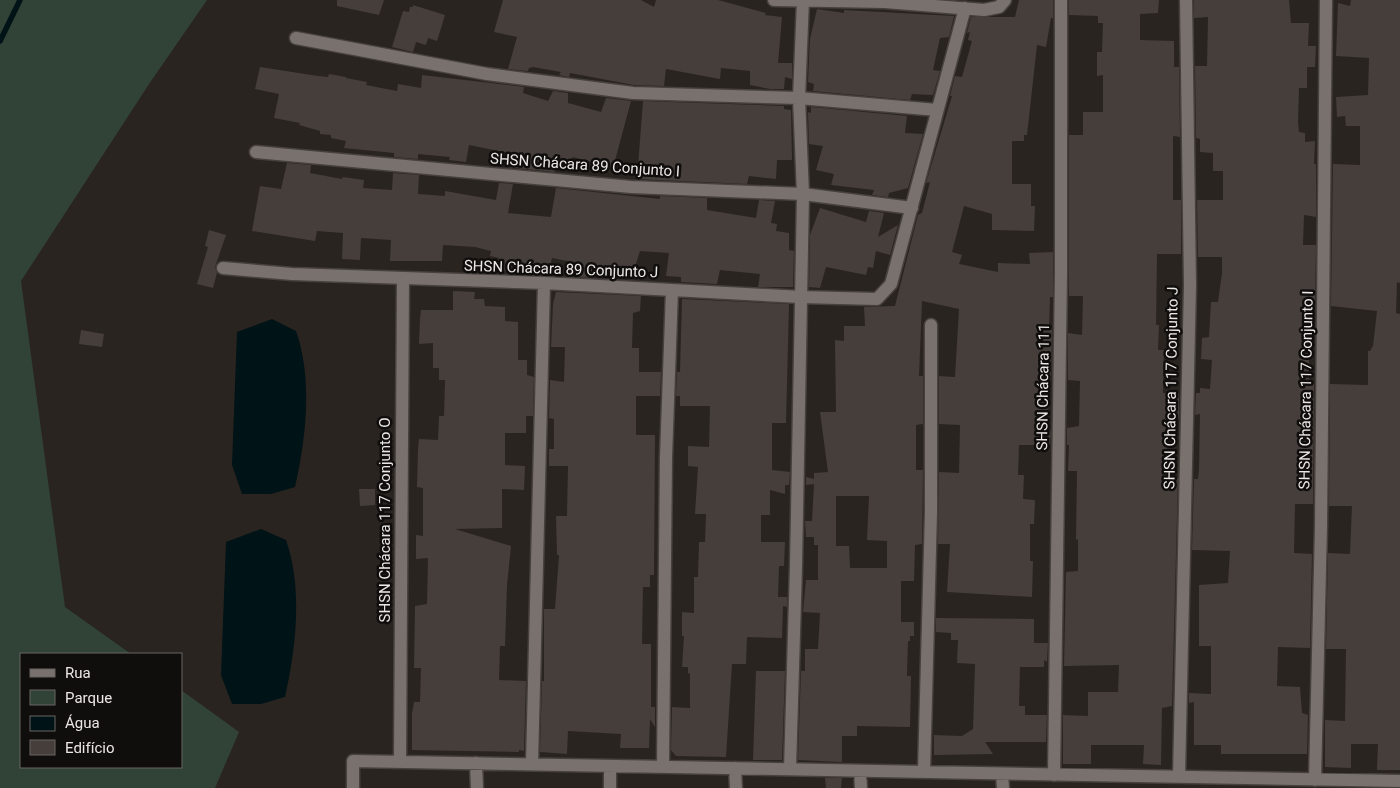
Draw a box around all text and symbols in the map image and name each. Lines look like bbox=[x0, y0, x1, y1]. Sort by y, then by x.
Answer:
street label: SHSN Chácara 89 Conjunto I bbox=[489, 149, 681, 181]
street label: SHSN Chácara 89 Conjunto J bbox=[464, 257, 658, 281]
street label: SHSN Chácara 117 Conjunto J bbox=[1160, 286, 1182, 490]
street label: SHSN Chácara 117 Conjunto I bbox=[1295, 291, 1317, 489]
street label: SHSN Chácara 111 bbox=[1033, 323, 1053, 451]
street label: SHSN Chácara 117 Conjunto O bbox=[376, 418, 394, 622]
legend bbox=[20, 653, 182, 768]
text: Rua bbox=[65, 664, 91, 682]
text: Parque bbox=[65, 689, 112, 707]
text: Água bbox=[65, 714, 100, 732]
text: Edifício bbox=[65, 739, 114, 757]

